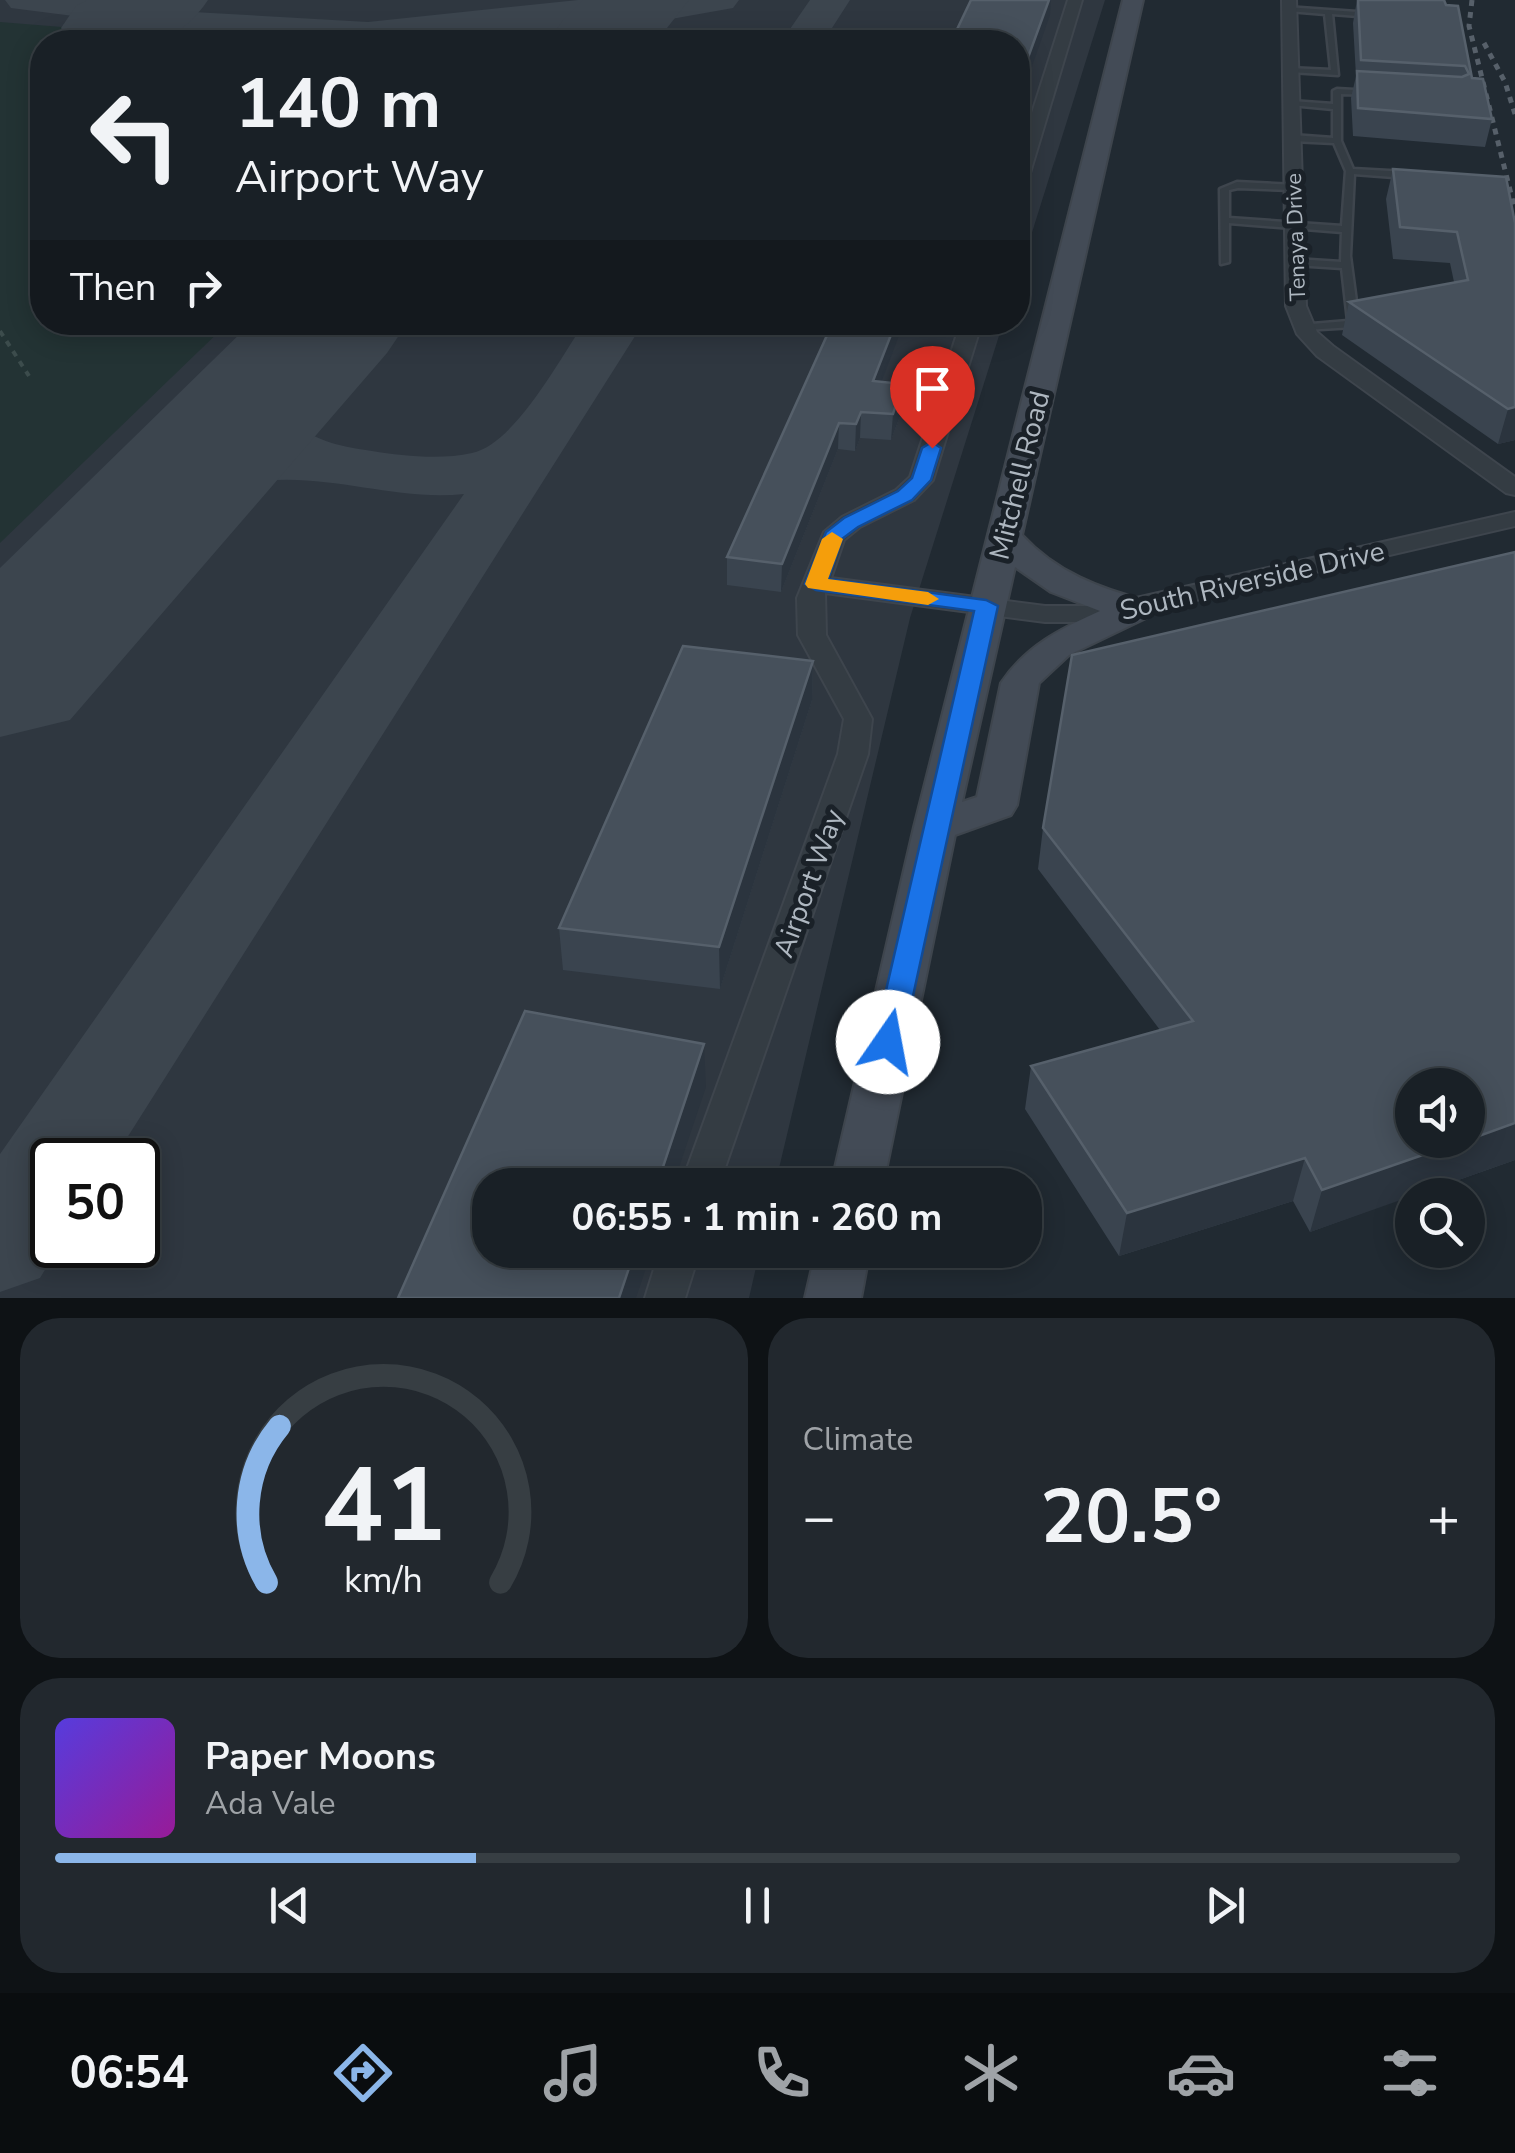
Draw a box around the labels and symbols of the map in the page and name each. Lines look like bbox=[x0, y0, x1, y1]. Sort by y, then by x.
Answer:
street label: Tenaya Drive bbox=[1279, 173, 1313, 301]
pin bbox=[890, 346, 975, 449]
street label: Mitchell Road bbox=[981, 387, 1059, 564]
street label: South Riverside Drive bbox=[1116, 532, 1388, 630]
street label: Airport Way bbox=[765, 803, 853, 963]
position arrow bbox=[836, 990, 940, 1094]
speed limit sign: 50 bbox=[30, 1138, 160, 1268]

